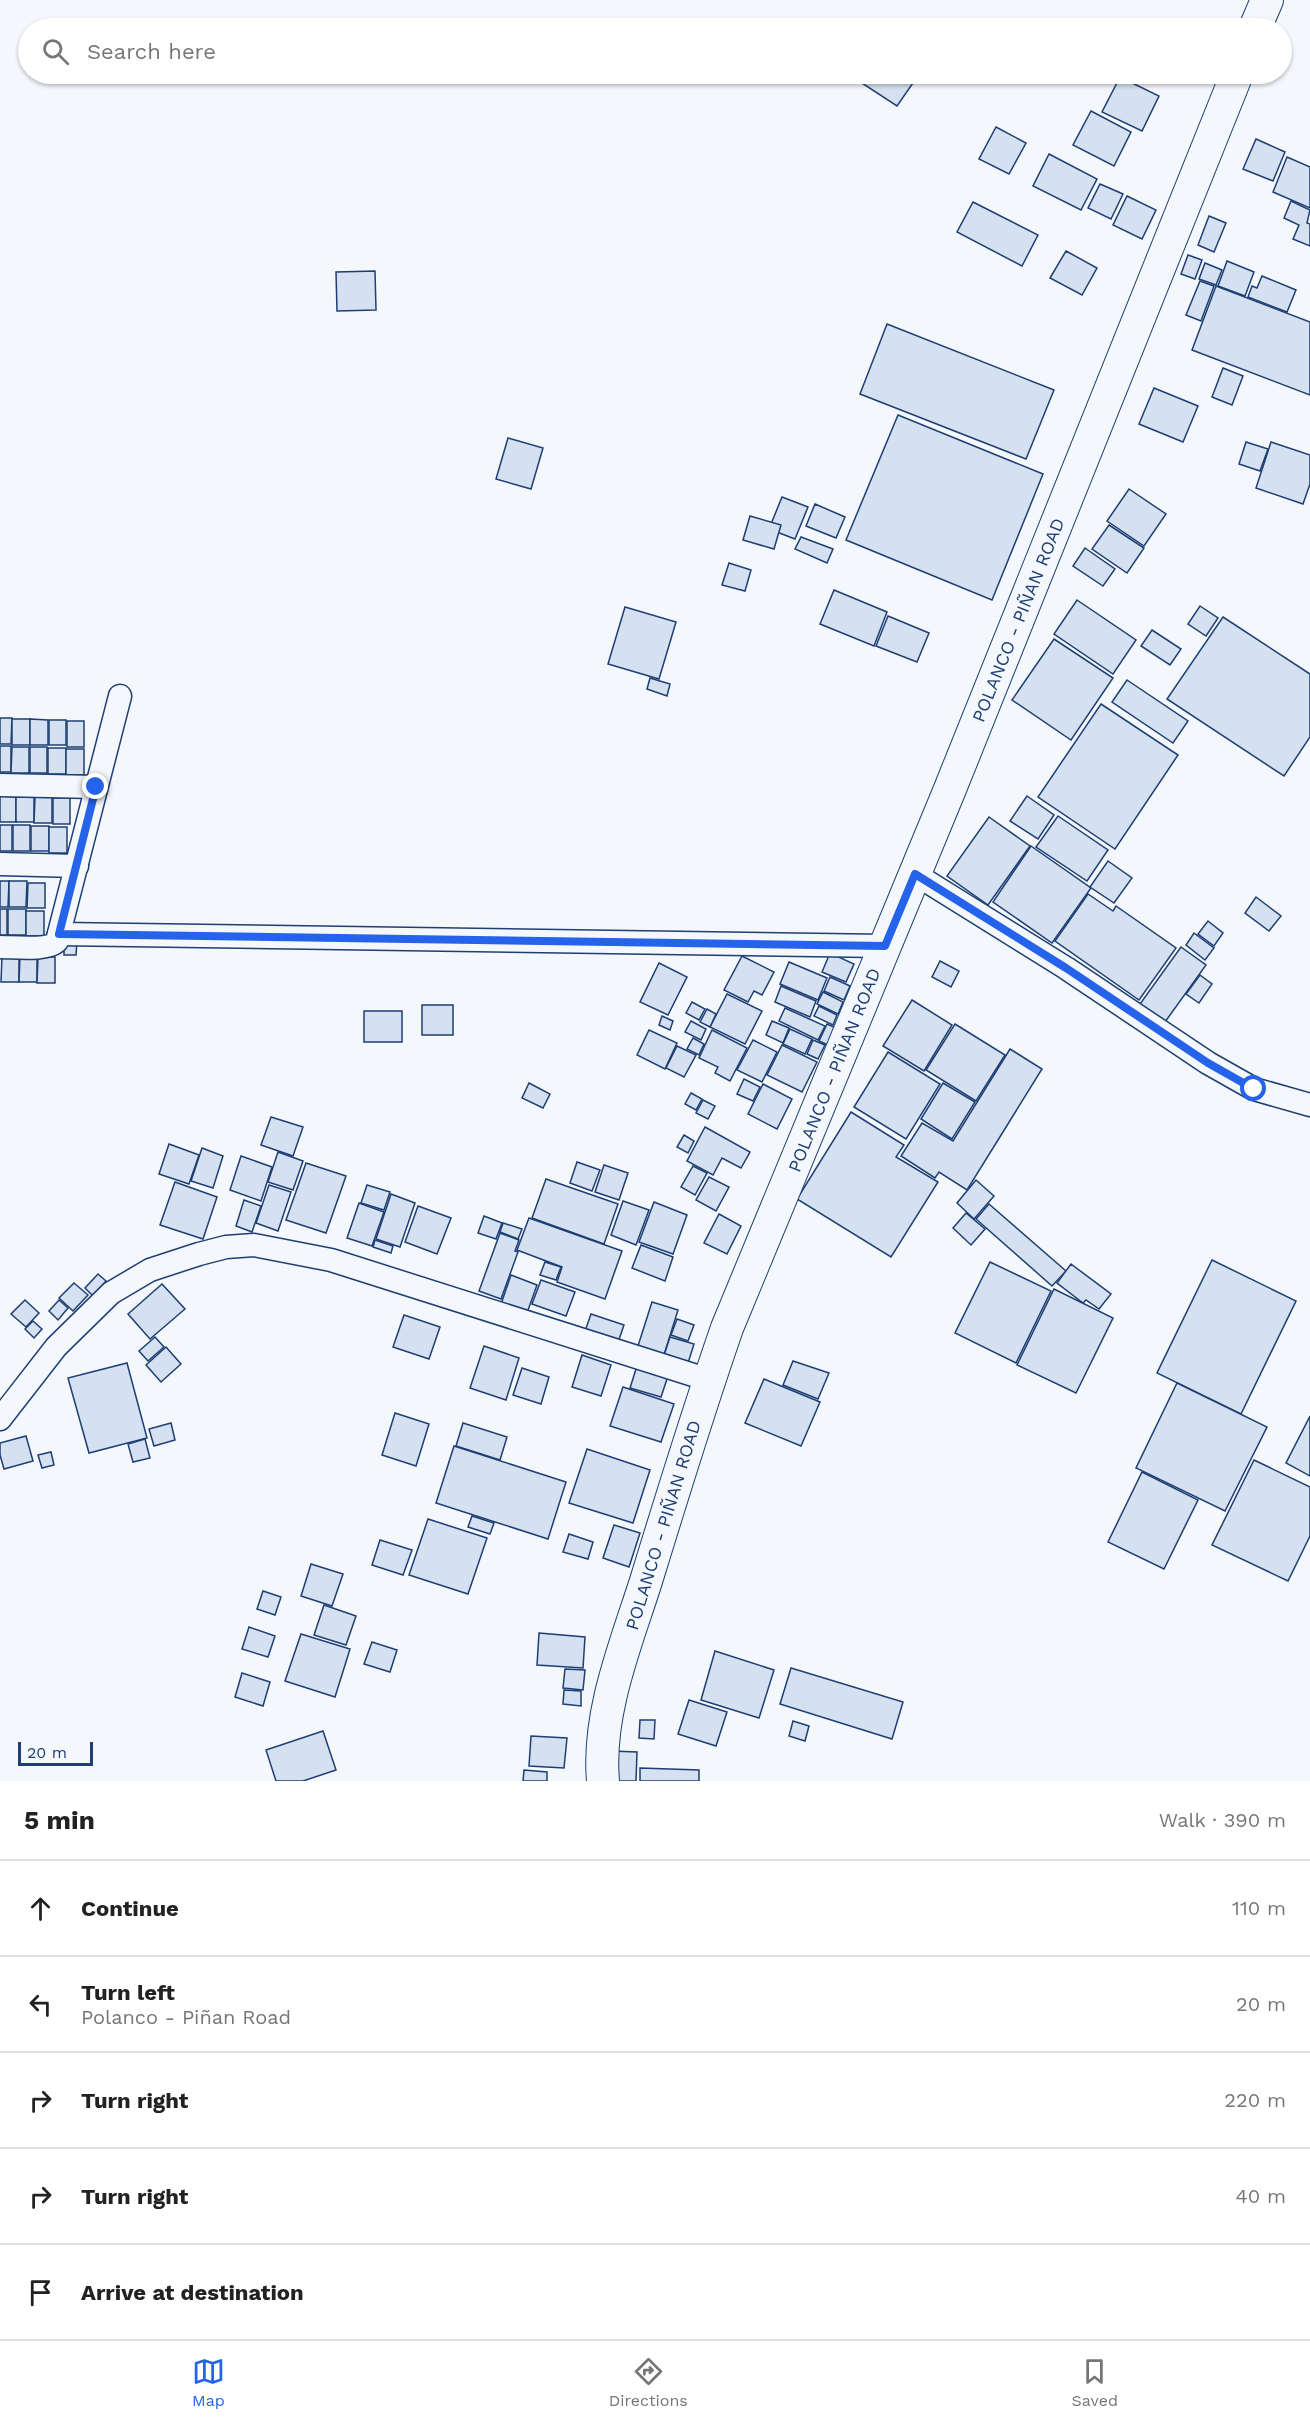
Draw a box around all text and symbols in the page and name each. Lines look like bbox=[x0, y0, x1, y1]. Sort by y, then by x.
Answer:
search box bbox=[18, 18, 1292, 84]
icon: search bbox=[39, 35, 72, 68]
text: Search here bbox=[87, 39, 216, 64]
street label: POLANCO - PIÑAN ROAD bbox=[967, 515, 1069, 725]
route end bbox=[82, 773, 108, 799]
street label: POLANCO - PIÑAN ROAD bbox=[783, 965, 885, 1175]
route start bbox=[1240, 1075, 1266, 1101]
street label: POLANCO - PIÑAN ROAD bbox=[621, 1418, 705, 1632]
scale bar bbox=[18, 1739, 93, 1766]
text: 20 m bbox=[27, 1743, 67, 1762]
text: 5 min bbox=[24, 1805, 95, 1835]
text: Walk · 390 m bbox=[1159, 1808, 1286, 1832]
icon: ahead bbox=[24, 1892, 57, 1925]
text: Continue bbox=[81, 1896, 179, 1921]
text: 110 m bbox=[1232, 1896, 1286, 1920]
text: Turn left bbox=[81, 1980, 175, 2005]
icon: left bbox=[24, 1988, 57, 2021]
text: 20 m bbox=[1236, 1992, 1286, 2016]
text: Polanco - Piñan Road bbox=[81, 2005, 291, 2029]
icon: right bbox=[24, 2084, 57, 2117]
text: Turn right bbox=[81, 2088, 188, 2113]
text: 220 m bbox=[1224, 2088, 1286, 2112]
icon: right bbox=[24, 2180, 57, 2213]
text: Turn right bbox=[81, 2184, 188, 2209]
text: 40 m bbox=[1235, 2184, 1286, 2208]
icon: arrive bbox=[24, 2276, 57, 2309]
text: Arrive at destination bbox=[81, 2280, 304, 2305]
tab: Map bbox=[192, 2355, 225, 2410]
tab: Directions bbox=[609, 2355, 688, 2410]
tab: Saved bbox=[1072, 2355, 1118, 2410]

